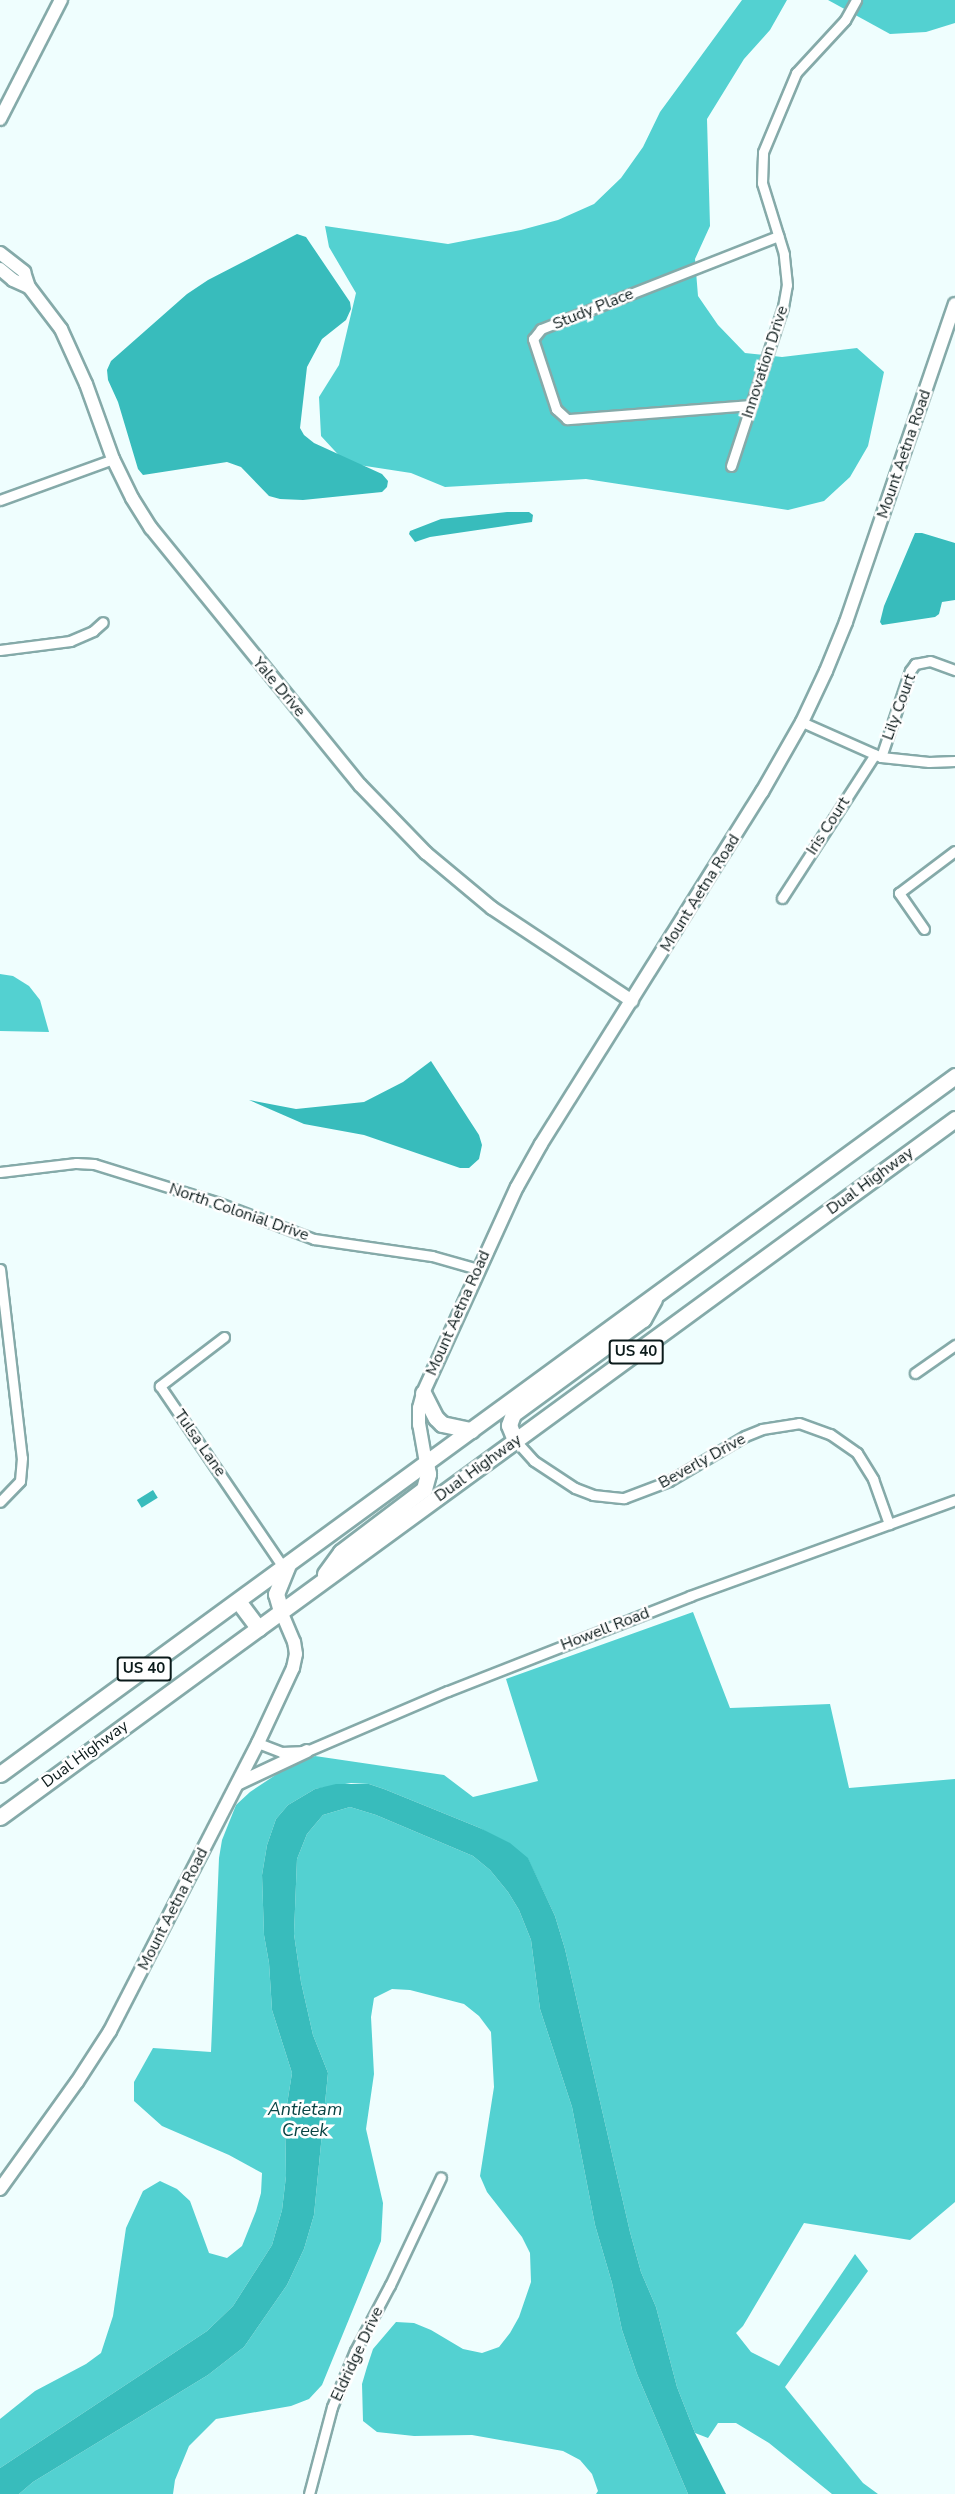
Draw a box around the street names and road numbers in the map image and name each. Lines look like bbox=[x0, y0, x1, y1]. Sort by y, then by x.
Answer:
street label: Study Place bbox=[550, 284, 636, 334]
street label: Innovation Drive bbox=[738, 303, 792, 421]
street label: Mount Aetna Road bbox=[873, 387, 935, 521]
street label: Yale Drive bbox=[248, 653, 310, 721]
street label: Lily Court bbox=[878, 671, 920, 743]
street label: Iris Court bbox=[802, 793, 854, 859]
street label: Mount Aetna Road bbox=[656, 831, 744, 955]
street label: Dual Highway bbox=[823, 1143, 917, 1219]
street label: North Colonial Drive bbox=[167, 1179, 311, 1245]
street label: Mount Aetna Road bbox=[422, 1247, 494, 1379]
road number: US 40 bbox=[608, 1340, 664, 1364]
street label: Tulsa Lane bbox=[170, 1406, 230, 1480]
street label: Beverly Drive bbox=[655, 1429, 749, 1493]
street label: Dual Highway bbox=[431, 1430, 525, 1506]
street label: Howell Road bbox=[558, 1603, 652, 1655]
road number: US 40 bbox=[116, 1657, 172, 1681]
street label: Dual Highway bbox=[38, 1716, 132, 1792]
street label: Mount Aetna Road bbox=[134, 1845, 212, 1973]
street label: Eldridge Drive bbox=[327, 2304, 387, 2404]

